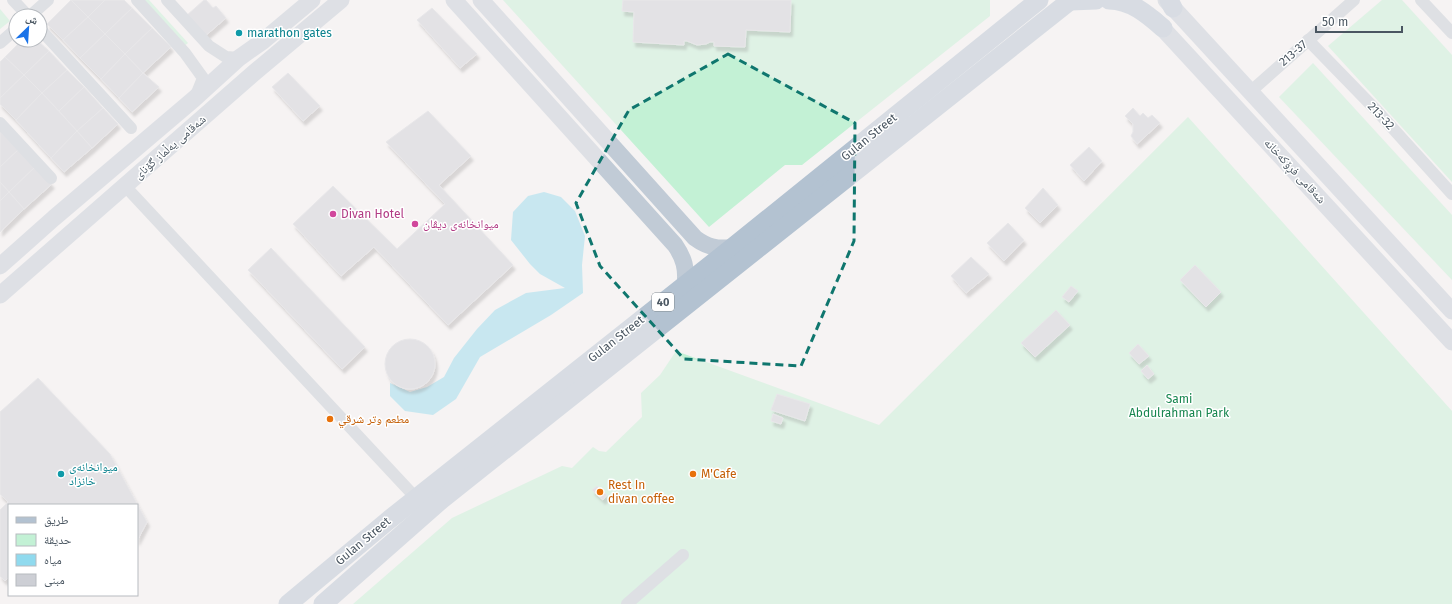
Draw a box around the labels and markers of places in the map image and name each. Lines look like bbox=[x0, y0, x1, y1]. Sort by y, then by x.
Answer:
place label: marathon gates bbox=[247, 26, 332, 40]
marker: marathon gates bbox=[234, 28, 244, 38]
place label: Divan Hotel bbox=[341, 207, 404, 221]
marker: Divan Hotel bbox=[328, 209, 338, 219]
place label: میوانخانەی دیڤان bbox=[423, 217, 499, 231]
marker: میوانخانەی دیڤان bbox=[410, 219, 420, 229]
place label: مطعم وتر شرقي bbox=[338, 412, 409, 429]
marker: مطعم وتر شرقي bbox=[325, 414, 335, 424]
place label: میوانخانەی خانزاد bbox=[69, 460, 118, 488]
place label: M'Cafe bbox=[701, 467, 737, 481]
marker: میوانخانەی خانزاد bbox=[56, 469, 66, 479]
marker: M'Cafe bbox=[688, 469, 698, 479]
place label: Rest In divan coffee bbox=[608, 478, 675, 506]
marker: Rest In divan coffee bbox=[595, 487, 605, 497]

